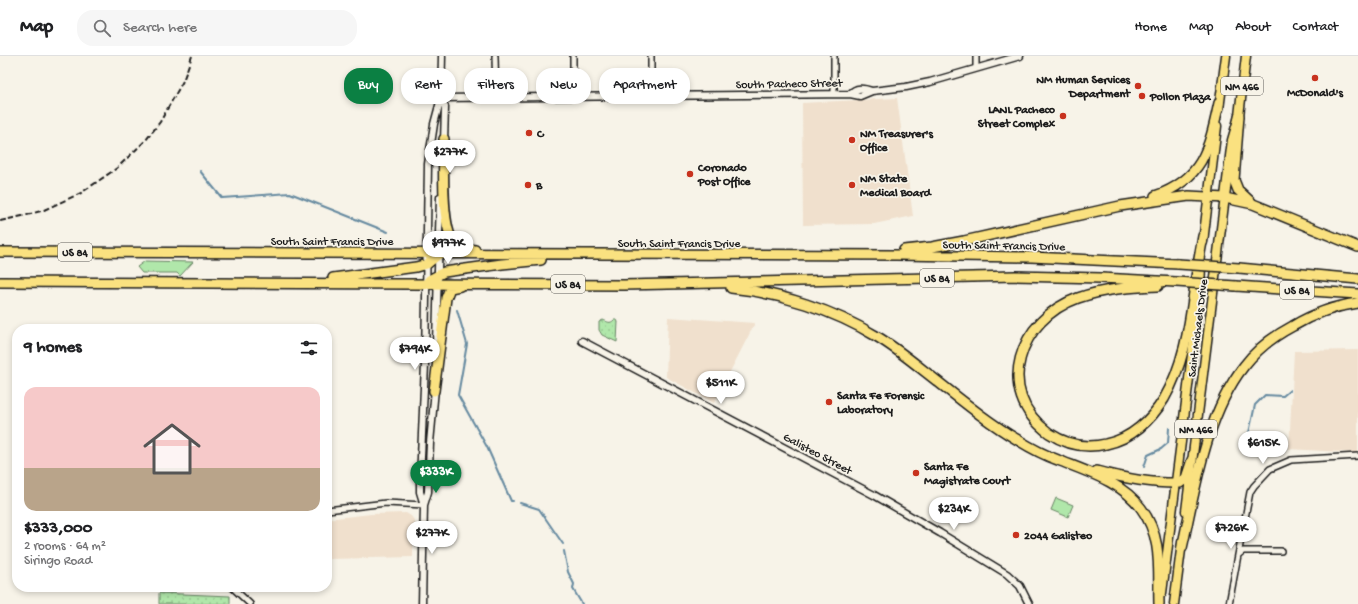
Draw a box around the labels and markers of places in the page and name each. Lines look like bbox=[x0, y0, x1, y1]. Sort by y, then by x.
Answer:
marker: McDonald's bbox=[1310, 73, 1320, 83]
place label: NM Human Services Department bbox=[1036, 74, 1131, 102]
marker: NM Human Services Department bbox=[1133, 81, 1143, 91]
place label: McDonald's bbox=[1287, 87, 1344, 101]
marker: Pollon Plaza bbox=[1137, 91, 1147, 101]
place label: Pollon Plaza bbox=[1149, 91, 1212, 105]
place label: LANL Pacheco Street Complex bbox=[978, 104, 1056, 132]
marker: LANL Pacheco Street Complex bbox=[1058, 111, 1068, 121]
marker: C bbox=[524, 128, 534, 138]
place label: C bbox=[536, 128, 545, 142]
place label: NM Treasurer's Office bbox=[860, 128, 934, 156]
marker: NM Treasurer's Office bbox=[847, 135, 857, 145]
pin: $277K bbox=[422, 140, 478, 174]
place label: Coronado Post Office bbox=[697, 162, 751, 190]
marker: Coronado Post Office bbox=[685, 169, 695, 179]
place label: NM State Medical Board bbox=[860, 173, 933, 201]
marker: B bbox=[523, 180, 533, 190]
place label: B bbox=[535, 180, 543, 194]
marker: NM State Medical Board bbox=[847, 180, 857, 190]
pin: $977K bbox=[420, 231, 476, 265]
pin: $794K bbox=[387, 337, 443, 371]
pin: $511K bbox=[693, 371, 749, 405]
place label: Santa Fe Forensic Laboratory bbox=[837, 390, 925, 418]
marker: Santa Fe Forensic Laboratory bbox=[824, 397, 834, 407]
pin: $615K bbox=[1235, 431, 1291, 465]
pin: $333K bbox=[408, 460, 464, 494]
place label: Santa Fe Magistrate Court bbox=[924, 461, 1011, 489]
marker: Santa Fe Magistrate Court bbox=[911, 468, 921, 478]
pin: $234K bbox=[926, 497, 982, 531]
pin: $726K bbox=[1203, 516, 1259, 550]
pin: $277K bbox=[404, 521, 460, 555]
marker: 2044 Galisteo bbox=[1011, 530, 1021, 540]
place label: 2044 Galisteo bbox=[1024, 530, 1093, 544]

